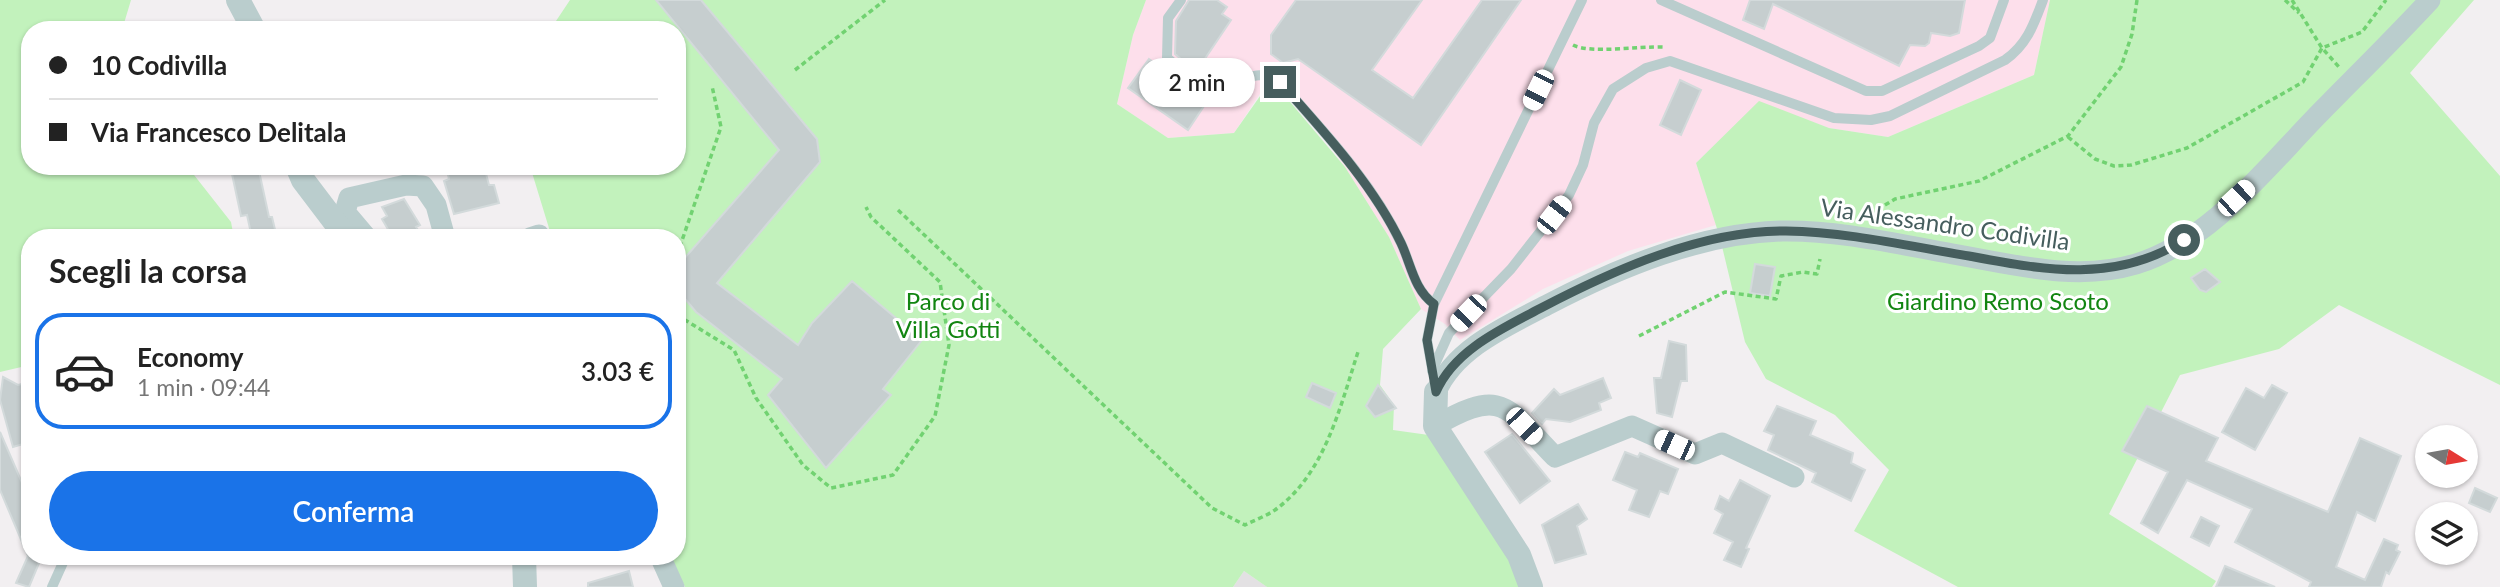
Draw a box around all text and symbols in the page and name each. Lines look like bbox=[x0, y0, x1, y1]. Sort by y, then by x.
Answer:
text: 10 Codivilla bbox=[91, 49, 227, 81]
callout: 2 min bbox=[1140, 57, 1256, 106]
route end bbox=[1264, 66, 1296, 98]
car bbox=[1520, 67, 1557, 113]
text: 2 min bbox=[1169, 68, 1225, 96]
text: Via Francesco Delitala bbox=[91, 116, 346, 148]
car bbox=[2214, 176, 2259, 220]
car bbox=[1533, 192, 1576, 238]
street label: Via Alessandro Codivilla bbox=[1819, 192, 2072, 255]
route start bbox=[2168, 224, 2200, 256]
text: Scegli la corsa bbox=[49, 251, 247, 290]
park label: Parco di Villa Gotti bbox=[896, 286, 1000, 343]
park label: Giardino Remo Scoto bbox=[1887, 286, 2109, 315]
car bbox=[1446, 291, 1491, 335]
icon: car bbox=[53, 340, 116, 403]
text: Economy bbox=[137, 341, 243, 373]
text: 3.03 € bbox=[581, 355, 654, 387]
text: 1 min · 09:44 bbox=[137, 373, 270, 401]
car bbox=[1502, 404, 1547, 448]
north arrow bbox=[2415, 425, 2478, 488]
map controls bbox=[2415, 425, 2478, 565]
car bbox=[1651, 427, 1698, 463]
button: Conferma bbox=[49, 471, 658, 551]
button: layers bbox=[2415, 502, 2478, 565]

